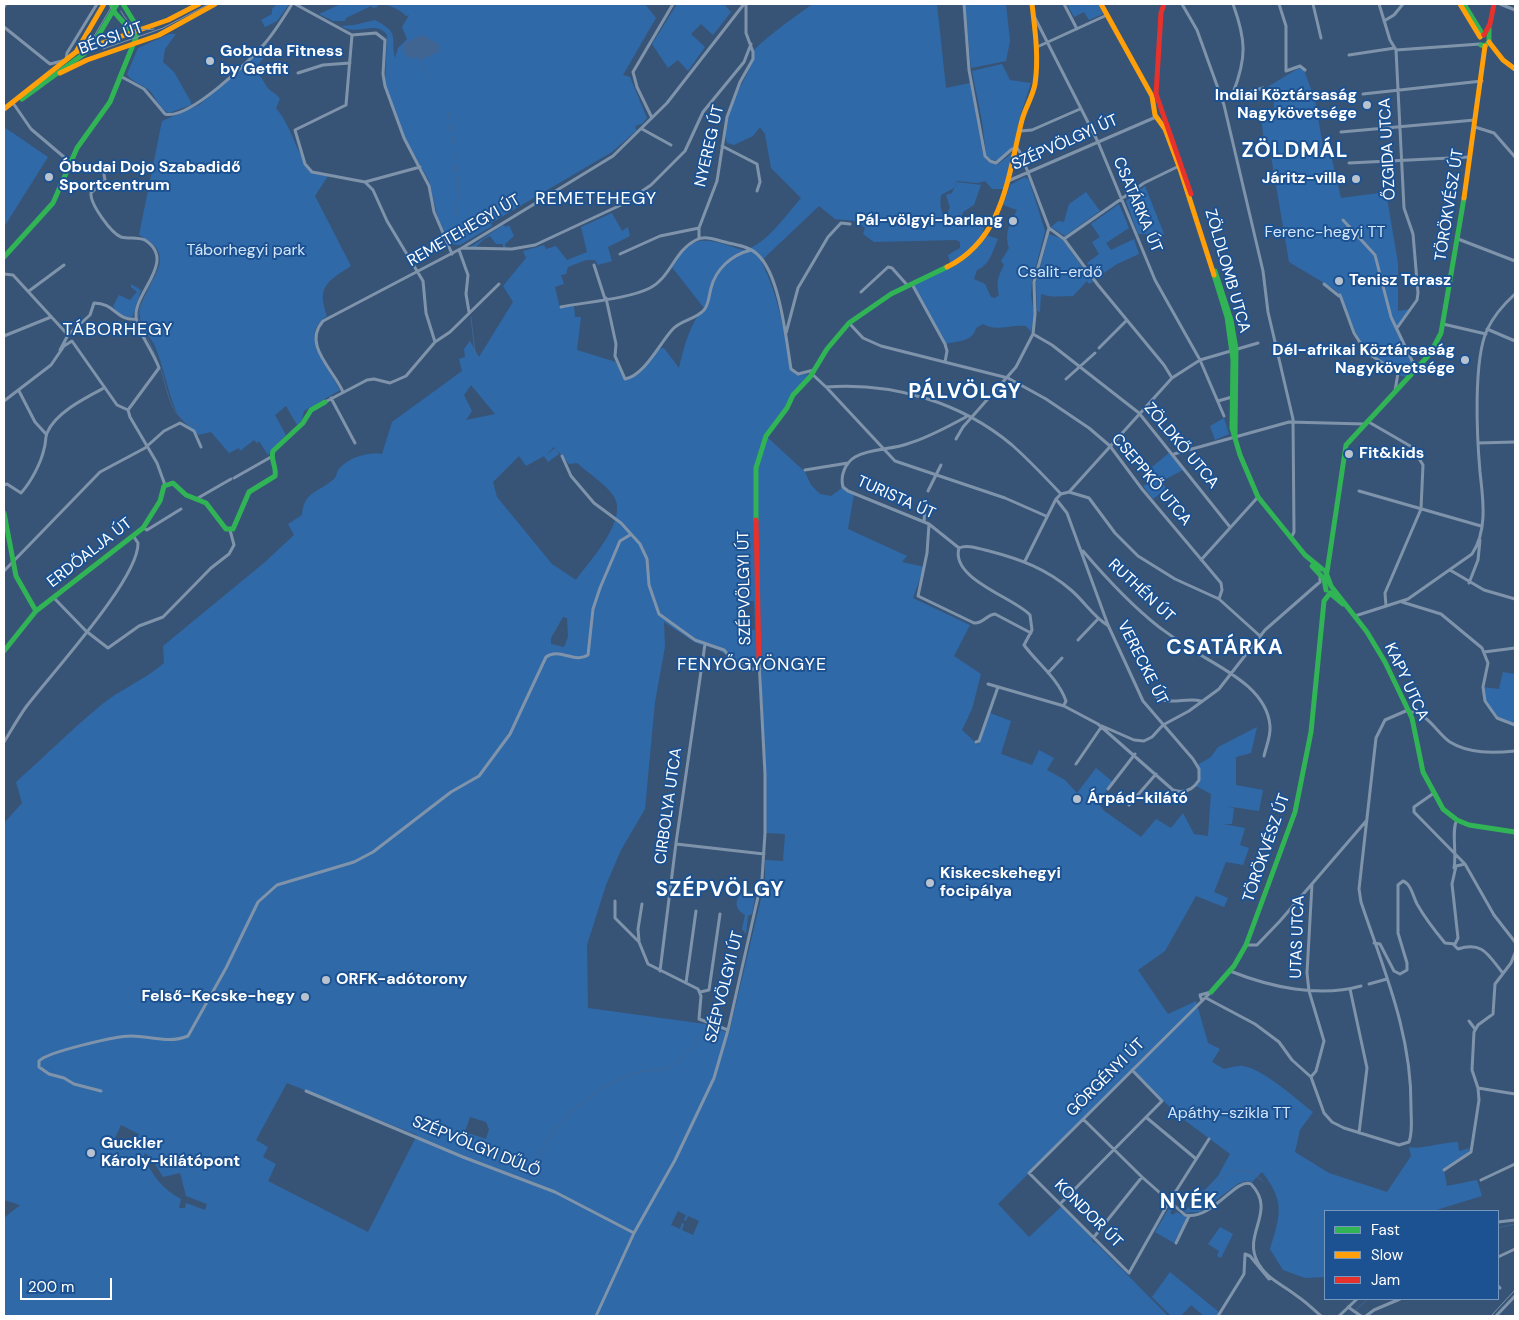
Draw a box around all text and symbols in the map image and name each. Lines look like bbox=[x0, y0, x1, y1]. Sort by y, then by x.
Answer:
street label: BÉCSI ÚT bbox=[76, 19, 146, 59]
place label: Gobuda Fitness by Getfit bbox=[220, 42, 343, 80]
marker: Gobuda Fitness by Getfit bbox=[204, 55, 216, 67]
place label: Indiai Köztársaság Nagykövetsége bbox=[1215, 86, 1357, 124]
street label: ŐZGIDA UTCA bbox=[1376, 97, 1400, 201]
marker: Indiai Köztársaság Nagykövetsége bbox=[1361, 99, 1373, 111]
street label: NYEREG ÚT bbox=[691, 103, 729, 189]
street label: SZÉPVÖLGYI ÚT bbox=[1009, 111, 1121, 175]
district label: ZÖLDMÁL bbox=[1241, 138, 1349, 164]
street label: TÖRÖKVÉSZ ÚT bbox=[1432, 147, 1468, 263]
street label: CSATÁRKA ÚT bbox=[1108, 154, 1166, 256]
place label: Óbudai Dojo Szabadidő Sportcentrum bbox=[59, 158, 241, 196]
place label: Járitz-villa bbox=[1262, 169, 1346, 189]
marker: Óbudai Dojo Szabadidő Sportcentrum bbox=[43, 171, 55, 183]
marker: Járitz-villa bbox=[1350, 173, 1362, 185]
district label: REMETEHEGY bbox=[534, 188, 658, 210]
street label: REMETEHEGYI ÚT bbox=[404, 191, 524, 271]
street label: ZÖLDLOMB UTCA bbox=[1200, 207, 1254, 335]
place label: Pál-völgyi-barlang bbox=[856, 211, 1003, 231]
marker: Pál-völgyi-barlang bbox=[1007, 215, 1019, 227]
park label: Ferenc-hegyi TT bbox=[1264, 223, 1386, 243]
park label: Táborhegyi park bbox=[187, 241, 305, 261]
park label: Csalit-erdő bbox=[1018, 263, 1102, 283]
place label: Tenisz Terasz bbox=[1349, 271, 1451, 291]
marker: Tenisz Terasz bbox=[1333, 275, 1345, 287]
district label: TÁBORHEGY bbox=[61, 319, 175, 341]
place label: Dél-afrikai Köztársaság Nagykövetsége bbox=[1272, 341, 1455, 379]
marker: Dél-afrikai Köztársaság Nagykövetsége bbox=[1459, 354, 1471, 366]
district label: PÁLVÖLGY bbox=[907, 379, 1023, 405]
street label: ZÖLDKŐ UTCA bbox=[1140, 399, 1222, 493]
street label: CSEPPKŐ UTCA bbox=[1107, 430, 1195, 530]
place label: Fit&kids bbox=[1359, 444, 1424, 464]
marker: Fit&kids bbox=[1343, 448, 1355, 460]
street label: TURISTA ÚT bbox=[854, 472, 938, 524]
street label: ERDŐALJA ÚT bbox=[44, 514, 136, 592]
street label: SZÉPVÖLGYI ÚT bbox=[734, 531, 756, 645]
street label: RUTHÉN ÚT bbox=[1104, 555, 1178, 627]
street label: VERECKE ÚT bbox=[1113, 618, 1171, 708]
district label: CSATÁRKA bbox=[1165, 635, 1285, 661]
street label: KAPY UTCA bbox=[1380, 640, 1432, 724]
district label: FENYŐGYÖNGYE bbox=[675, 654, 829, 676]
street label: CIRBOLYA UTCA bbox=[651, 747, 687, 865]
place label: Árpád-kilátó bbox=[1087, 789, 1188, 809]
street label: TÖRÖKVÉSZ ÚT bbox=[1239, 791, 1295, 905]
marker: Árpád-kilátó bbox=[1071, 793, 1083, 805]
place label: Kiskecskehegyi focipálya bbox=[940, 864, 1061, 902]
district label: SZÉPVÖLGY bbox=[654, 877, 786, 903]
marker: Kiskecskehegyi focipálya bbox=[924, 877, 936, 889]
street label: UTAS UTCA bbox=[1287, 895, 1309, 979]
street label: SZÉPVÖLGYI ÚT bbox=[702, 929, 748, 1045]
place label: ORFK-adótorony bbox=[336, 970, 467, 990]
marker: ORFK-adótorony bbox=[320, 974, 332, 986]
place label: Felső-Kecske-hegy bbox=[142, 987, 295, 1007]
marker: Felső-Kecske-hegy bbox=[299, 991, 311, 1003]
street label: GÖRGÉNYI ÚT bbox=[1063, 1035, 1149, 1121]
park label: Apáthy-szikla TT bbox=[1167, 1104, 1291, 1124]
street label: SZÉPVÖLGYI DŰLŐ bbox=[409, 1113, 543, 1181]
place label: Guckler Károly-kilátópont bbox=[101, 1134, 240, 1172]
marker: Guckler Károly-kilátópont bbox=[85, 1147, 97, 1159]
street label: KONDOR ÚT bbox=[1050, 1176, 1126, 1252]
district label: NYÉK bbox=[1159, 1189, 1219, 1215]
legend bbox=[1324, 1210, 1499, 1300]
text: Fast bbox=[1371, 1220, 1400, 1240]
text: Slow bbox=[1371, 1245, 1403, 1265]
scale bar bbox=[22, 1268, 115, 1300]
text: Jam bbox=[1371, 1270, 1400, 1290]
text: 200 m bbox=[28, 1277, 74, 1297]

